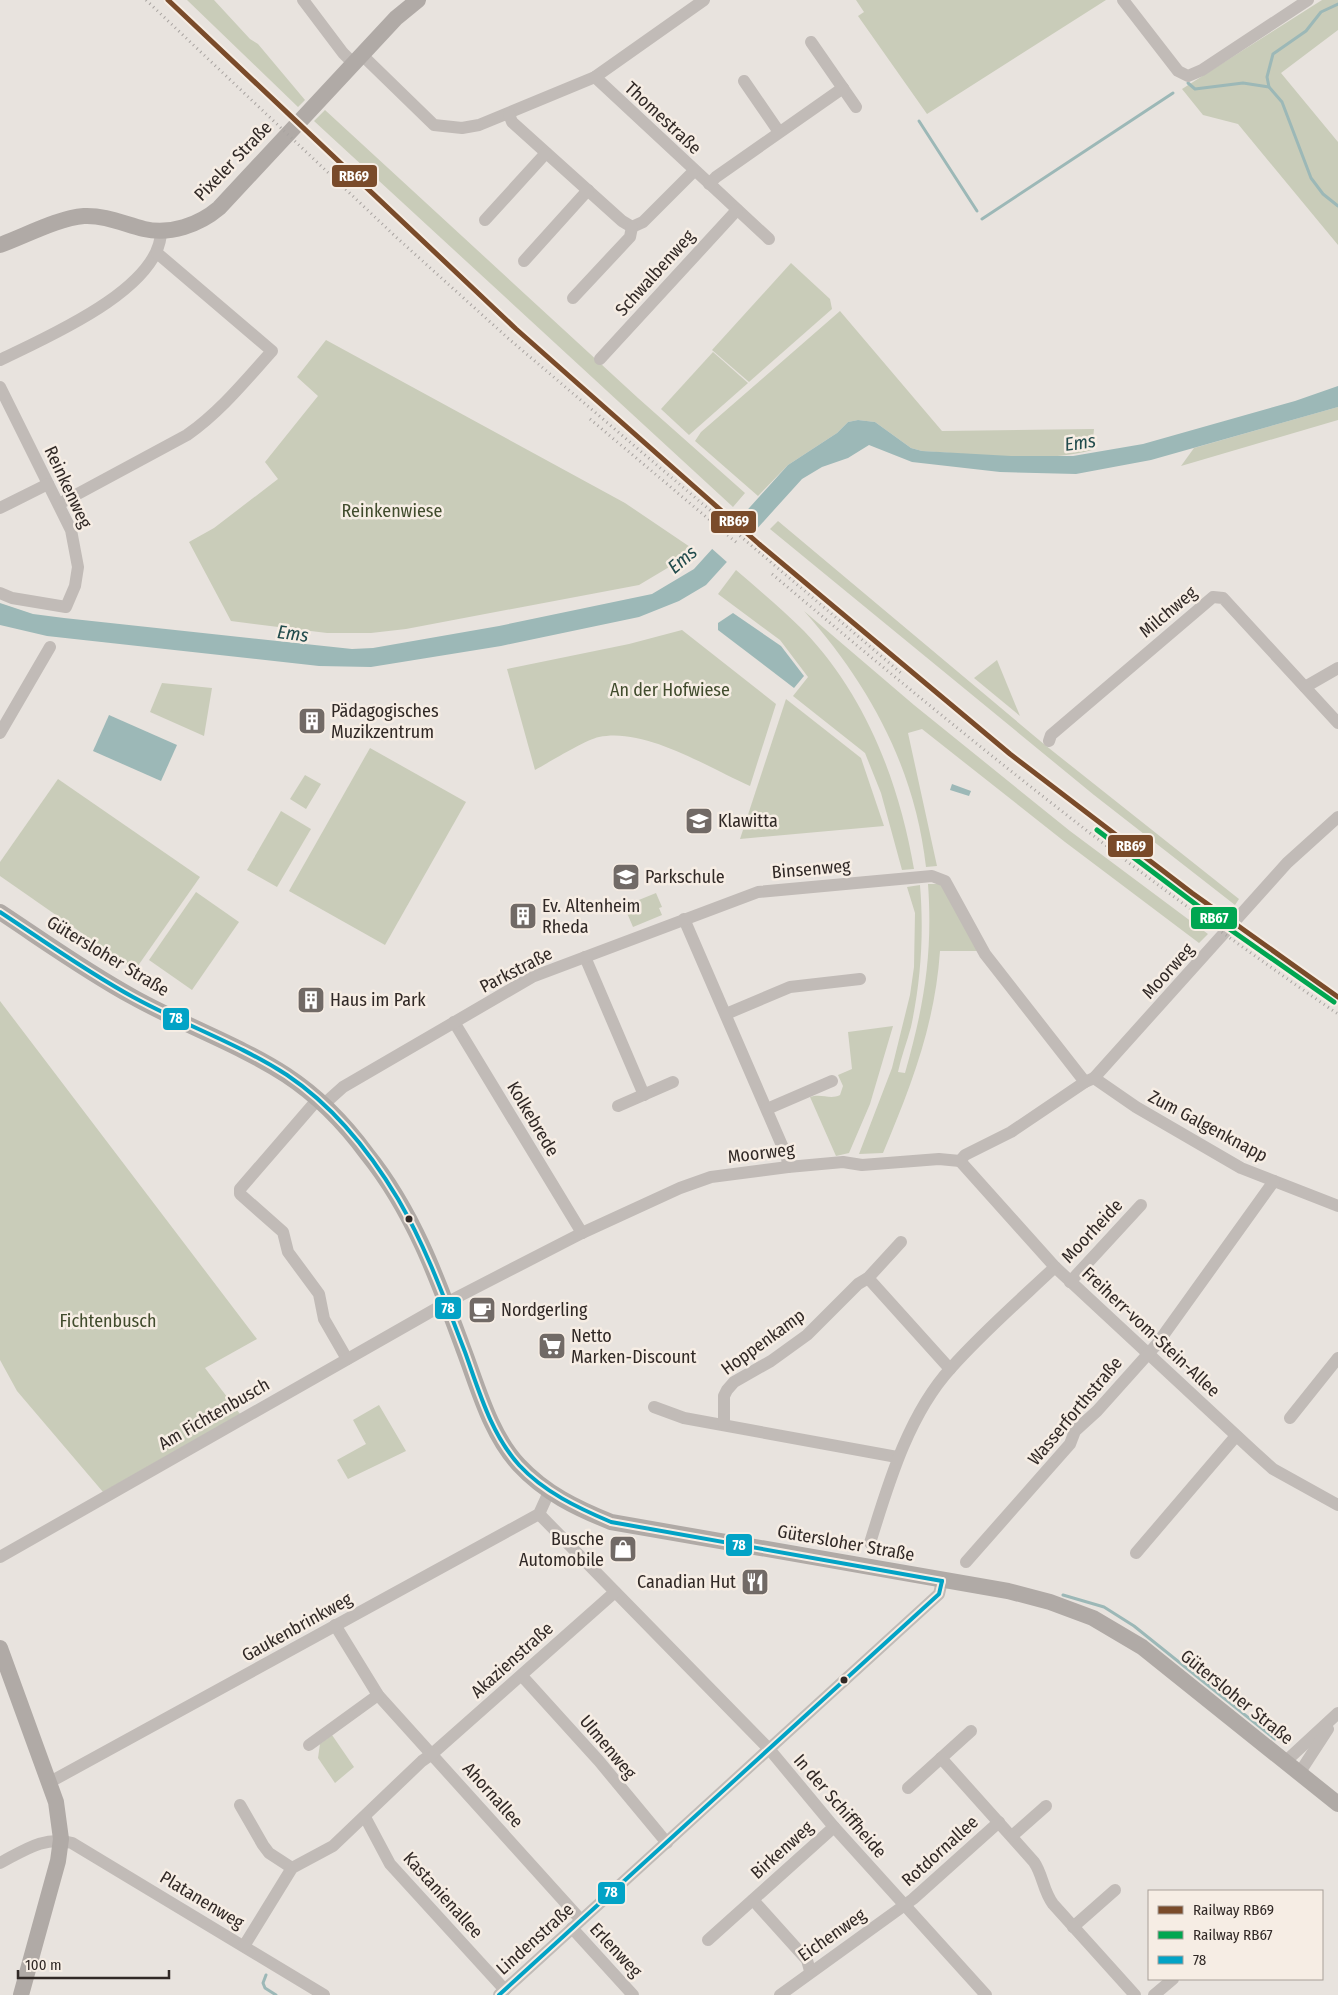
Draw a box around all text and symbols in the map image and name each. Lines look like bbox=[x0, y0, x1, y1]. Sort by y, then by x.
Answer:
street label: Thomestraße bbox=[620, 77, 706, 159]
street label: Pixeler Straße bbox=[189, 116, 277, 206]
line badge: RB69 bbox=[331, 164, 378, 188]
text: RB69 bbox=[339, 168, 369, 185]
street label: Schwalbenweg bbox=[611, 225, 700, 321]
water label: Ems bbox=[1063, 429, 1097, 456]
street label: Reinkenweg bbox=[39, 442, 97, 532]
park label: Reinkenwiese bbox=[342, 500, 443, 522]
line badge: RB69 bbox=[710, 510, 757, 534]
text: RB69 bbox=[719, 513, 749, 530]
water label: Ems bbox=[663, 540, 702, 578]
street label: Milchweg bbox=[1135, 581, 1202, 642]
water label: Ems bbox=[276, 620, 310, 647]
park label: An der Hofwiese bbox=[610, 679, 730, 701]
place label: Pädagogisches Muzikzentrum bbox=[331, 700, 439, 743]
building icon: Pädagogisches Muzikzentrum bbox=[297, 706, 327, 736]
school or university icon: Klawitta bbox=[684, 806, 714, 836]
place label: Klawitta bbox=[718, 810, 778, 832]
line badge: RB69 bbox=[1107, 834, 1154, 858]
text: RB69 bbox=[1116, 838, 1146, 855]
street label: Binsenweg bbox=[771, 855, 852, 883]
school or university icon: Parkschule bbox=[611, 862, 641, 892]
place label: Parkschule bbox=[645, 866, 725, 888]
place label: Ev. Altenheim Rheda bbox=[542, 895, 640, 938]
building icon: Ev. Altenheim Rheda bbox=[508, 901, 538, 931]
line badge: RB67 bbox=[1190, 906, 1238, 930]
text: RB67 bbox=[1200, 910, 1228, 927]
street label: Gütersloher Straße bbox=[43, 911, 173, 1001]
street label: Moorweg bbox=[1137, 938, 1199, 1003]
street label: Parkstraße bbox=[476, 942, 556, 998]
building icon: Haus im Park bbox=[296, 985, 326, 1015]
place label: Haus im Park bbox=[330, 989, 426, 1011]
line badge: 78 bbox=[162, 1007, 190, 1031]
text: 78 bbox=[169, 1010, 183, 1027]
street label: Kolkebrede bbox=[502, 1078, 564, 1160]
street label: Zum Galgenknapp bbox=[1145, 1085, 1271, 1167]
street label: Moorweg bbox=[726, 1138, 796, 1168]
street label: Moorheide bbox=[1057, 1194, 1127, 1268]
unlabelled marker bbox=[404, 1214, 414, 1224]
street label: Freiherr-vom-Stein-Allee bbox=[1077, 1262, 1225, 1402]
cafe icon: Nordgerling bbox=[467, 1295, 497, 1325]
line badge: 78 bbox=[434, 1296, 462, 1320]
place label: Nordgerling bbox=[501, 1299, 588, 1321]
text: 78 bbox=[441, 1300, 455, 1317]
street label: Hoppenkamp bbox=[717, 1304, 809, 1380]
park label: Fichtenbusch bbox=[60, 1310, 156, 1332]
place label: Netto Marken-Discount bbox=[571, 1325, 697, 1368]
supermarket icon: Netto Marken-Discount bbox=[537, 1331, 567, 1361]
street label: Wasserforthstraße bbox=[1023, 1352, 1127, 1470]
street label: Am Fichtenbusch bbox=[155, 1373, 273, 1455]
street label: Gütersloher Straße bbox=[776, 1520, 916, 1566]
place label: Busche Automobile bbox=[519, 1528, 604, 1571]
line badge: 78 bbox=[725, 1533, 753, 1557]
shop icon: Busche Automobile bbox=[608, 1534, 638, 1564]
text: 78 bbox=[732, 1537, 746, 1554]
restaurant icon: Canadian Hut bbox=[740, 1567, 770, 1597]
place label: Canadian Hut bbox=[637, 1571, 736, 1593]
street label: Gaukenbrinkweg bbox=[238, 1587, 356, 1666]
street label: Akazienstraße bbox=[466, 1617, 558, 1703]
street label: Gütersloher Straße bbox=[1176, 1645, 1298, 1749]
unlabelled marker bbox=[839, 1675, 849, 1685]
street label: Ulmenweg bbox=[575, 1711, 641, 1784]
street label: In der Schiffheide bbox=[789, 1749, 891, 1863]
street label: Ahornallee bbox=[458, 1758, 528, 1832]
street label: Rotdornallee bbox=[897, 1811, 983, 1891]
street label: Birkenweg bbox=[746, 1816, 818, 1884]
street label: Kastanienallee bbox=[398, 1847, 488, 1943]
street label: Platanenweg bbox=[156, 1866, 249, 1934]
line badge: 78 bbox=[597, 1881, 626, 1905]
text: 78 bbox=[604, 1884, 618, 1901]
legend bbox=[1148, 1890, 1323, 1980]
street label: Lindenstraße bbox=[492, 1898, 578, 1980]
text: Railway RB69 bbox=[1193, 1901, 1274, 1919]
street label: Eichenweg bbox=[794, 1903, 871, 1966]
street label: Erlenweg bbox=[585, 1918, 647, 1982]
text: Railway RB67 bbox=[1193, 1926, 1273, 1944]
scale bar bbox=[18, 1948, 169, 1980]
text: 78 bbox=[1193, 1951, 1206, 1969]
text: 100 m bbox=[25, 1956, 62, 1974]

